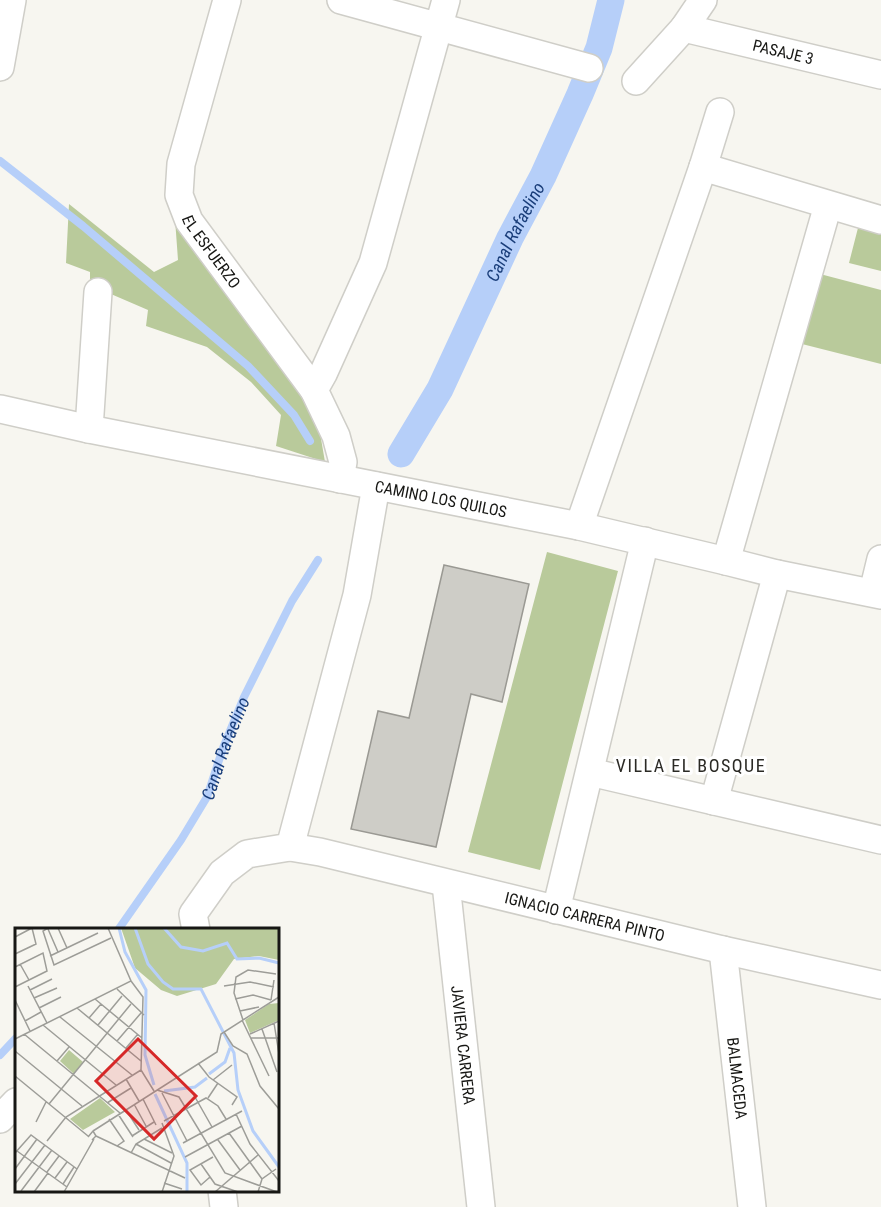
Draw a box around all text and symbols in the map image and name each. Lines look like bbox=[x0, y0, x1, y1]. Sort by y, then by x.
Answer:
street label: PASAJE 3 bbox=[751, 35, 815, 68]
water label: Canal Rafaelino bbox=[481, 178, 548, 284]
street label: EL ESFUERZO bbox=[178, 212, 245, 292]
street label: CAMINO LOS QUILOS bbox=[373, 476, 509, 521]
water label: Canal Rafaelino bbox=[196, 694, 253, 802]
district label: VILLA EL BOSQUE bbox=[616, 755, 766, 776]
street label: IGNACIO CARRERA PINTO bbox=[503, 888, 667, 945]
inset map bbox=[15, 928, 279, 1192]
street label: JAVIERA CARRERA bbox=[448, 985, 479, 1105]
street label: BALMACEDA bbox=[723, 1036, 752, 1120]

